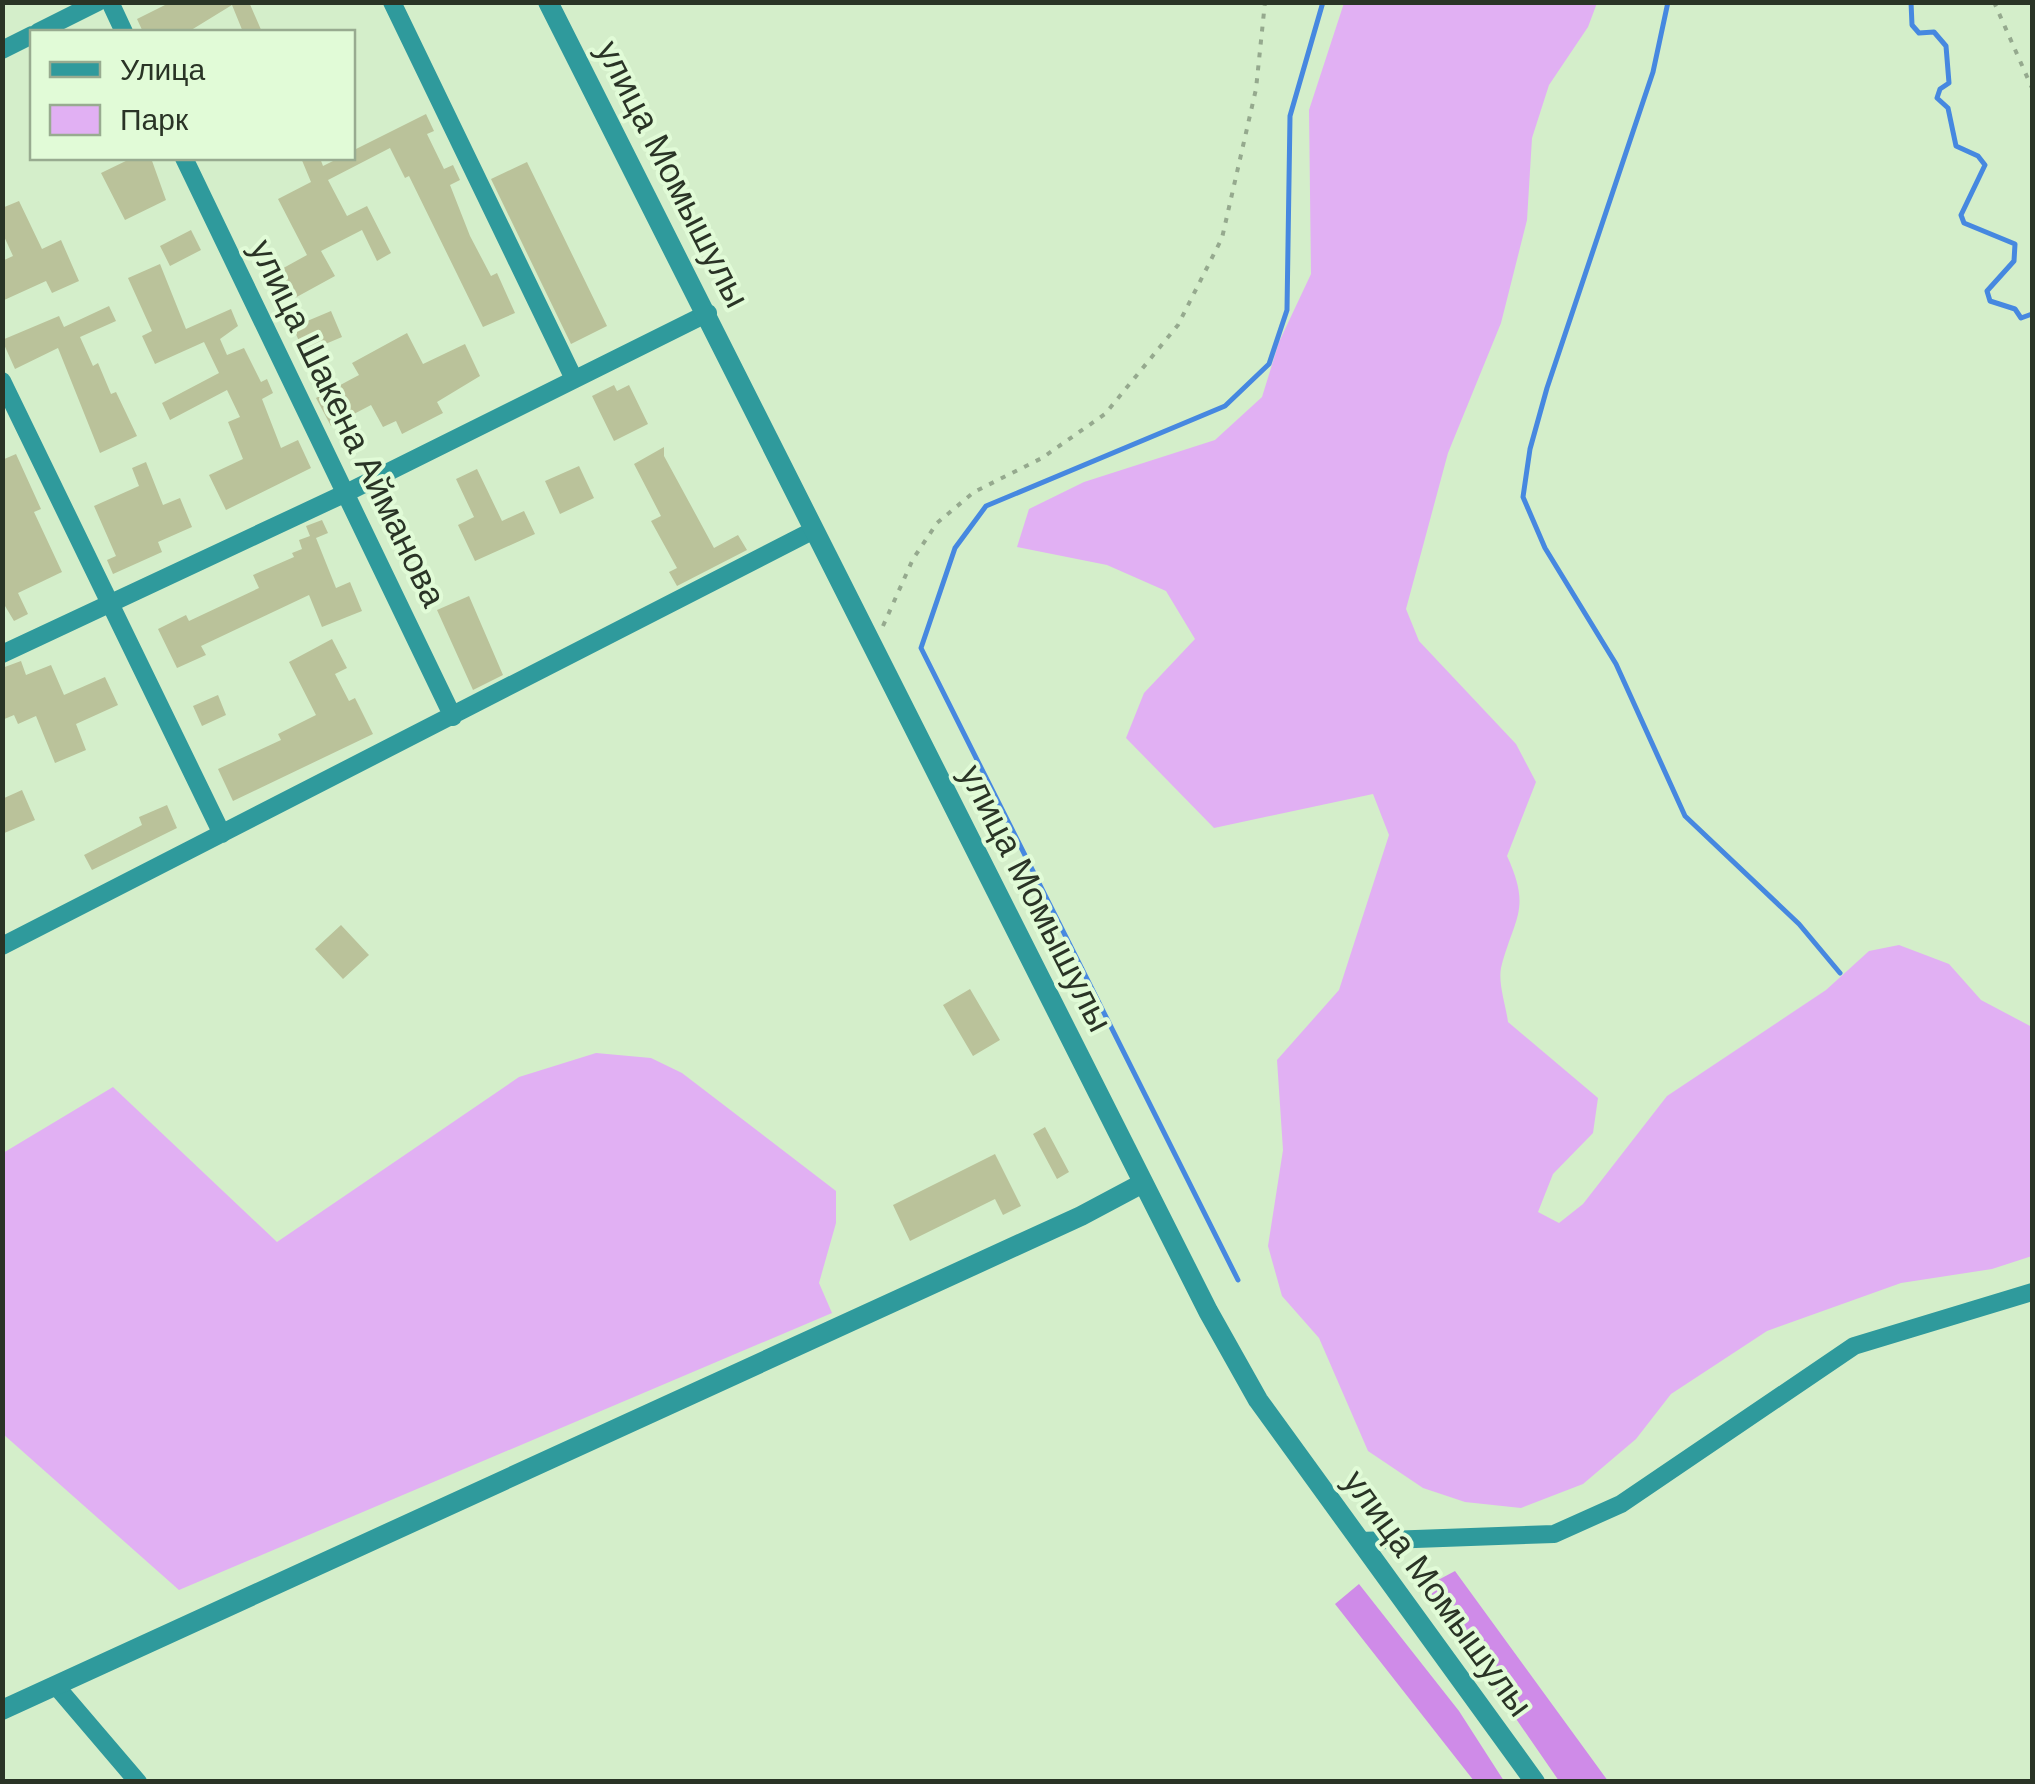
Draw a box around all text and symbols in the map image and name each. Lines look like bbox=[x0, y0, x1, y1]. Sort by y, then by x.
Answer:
legend bbox=[30, 30, 355, 160]
street label: улица Момышулы bbox=[586, 33, 760, 315]
text: Улица bbox=[120, 50, 205, 89]
text: Парк bbox=[120, 100, 189, 139]
street label: улица Шакена Айманова bbox=[239, 232, 457, 615]
street label: улица Момышулы bbox=[949, 757, 1123, 1039]
street label: улица Момышулы bbox=[1333, 1460, 1543, 1726]

